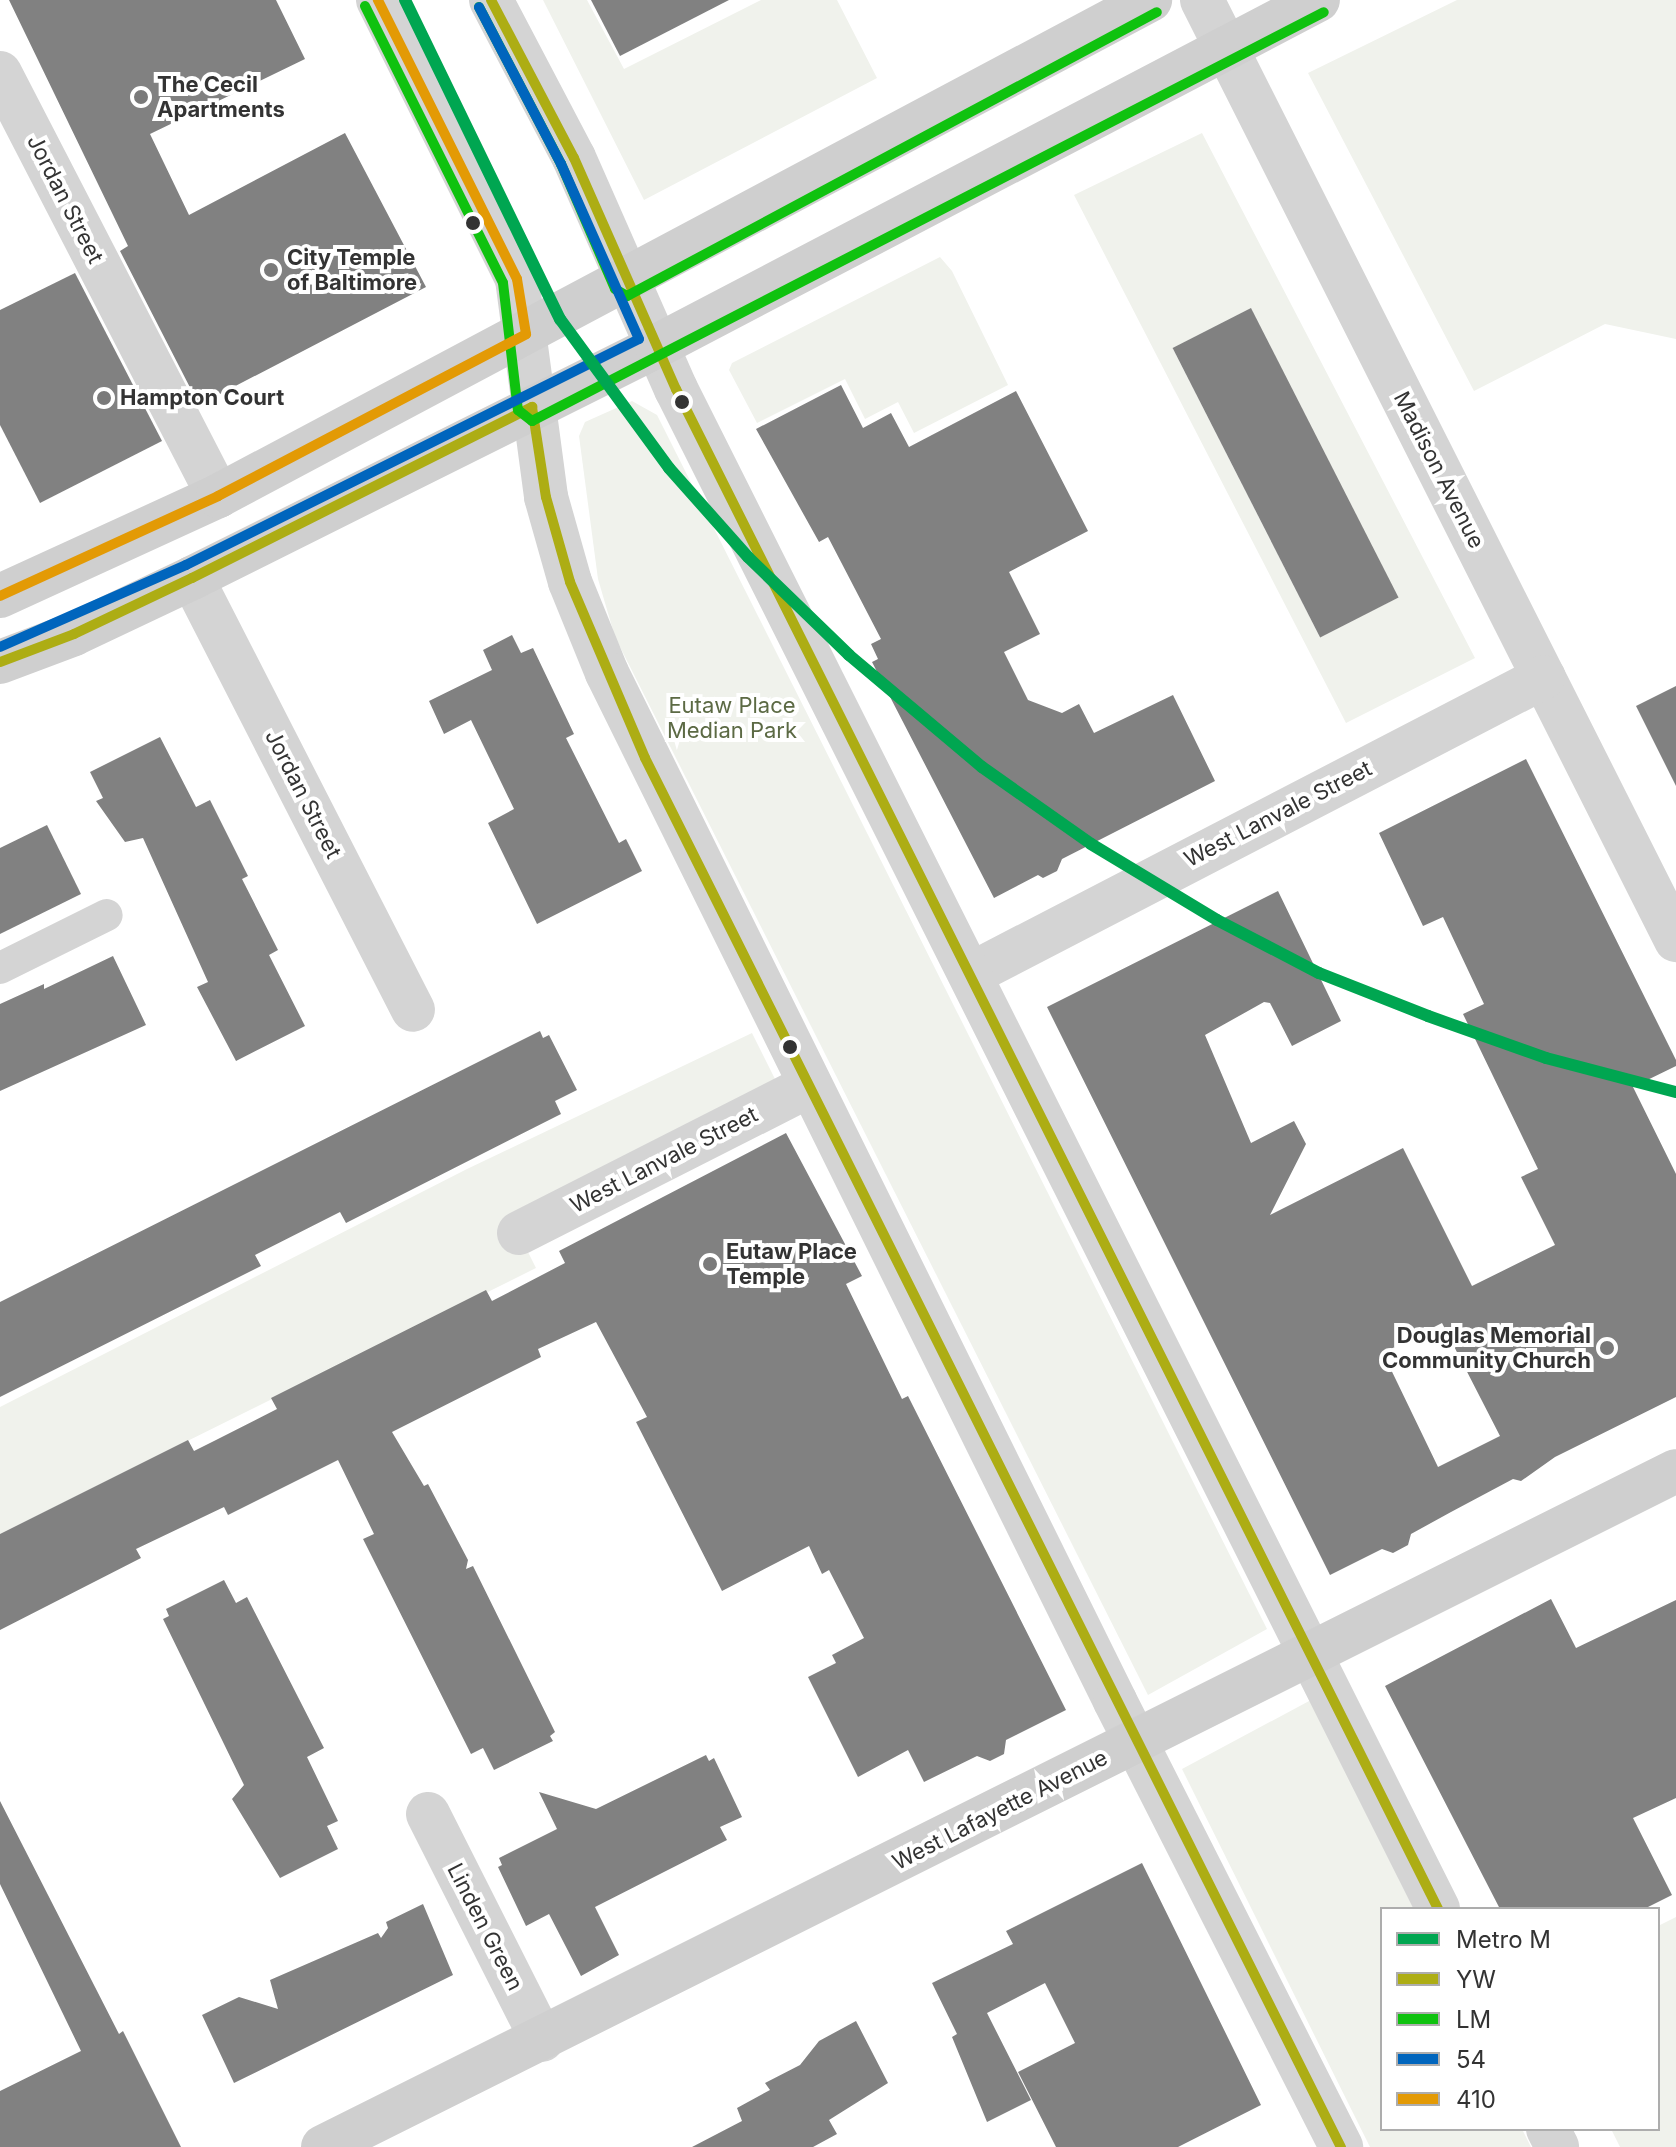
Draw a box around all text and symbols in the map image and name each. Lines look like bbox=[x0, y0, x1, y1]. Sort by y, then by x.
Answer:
place label: The Cecil Apartments bbox=[157, 71, 285, 122]
marker: The Cecil Apartments bbox=[132, 88, 150, 106]
street label: Jordan Street bbox=[21, 130, 109, 268]
unlabelled marker bbox=[465, 215, 481, 231]
place label: City Temple of Baltimore bbox=[287, 244, 417, 296]
marker: City Temple of Baltimore bbox=[262, 261, 280, 279]
place label: Hampton Court bbox=[120, 385, 284, 411]
street label: Madison Avenue bbox=[1388, 387, 1490, 553]
marker: Hampton Court bbox=[95, 389, 113, 407]
unlabelled marker bbox=[674, 394, 690, 410]
park label: Eutaw Place Median Park bbox=[667, 692, 797, 744]
street label: Jordan Street bbox=[259, 725, 347, 863]
street label: West Lanvale Street bbox=[1180, 755, 1376, 873]
unlabelled marker bbox=[782, 1039, 798, 1055]
street label: West Lanvale Street bbox=[566, 1101, 762, 1219]
place label: Eutaw Place Temple bbox=[726, 1238, 857, 1290]
marker: Eutaw Place Temple bbox=[701, 1255, 719, 1273]
place label: Douglas Memorial Community Church bbox=[1382, 1322, 1591, 1374]
marker: Douglas Memorial Community Church bbox=[1598, 1339, 1616, 1357]
street label: West Lafayette Avenue bbox=[888, 1744, 1112, 1876]
street label: Linden Green bbox=[442, 1859, 528, 1995]
legend bbox=[1380, 1907, 1660, 2131]
text: Metro M bbox=[1456, 1925, 1551, 1954]
text: YW bbox=[1456, 1965, 1496, 1994]
text: LM bbox=[1456, 2005, 1491, 2034]
text: 54 bbox=[1456, 2045, 1486, 2074]
text: 410 bbox=[1456, 2085, 1496, 2114]

